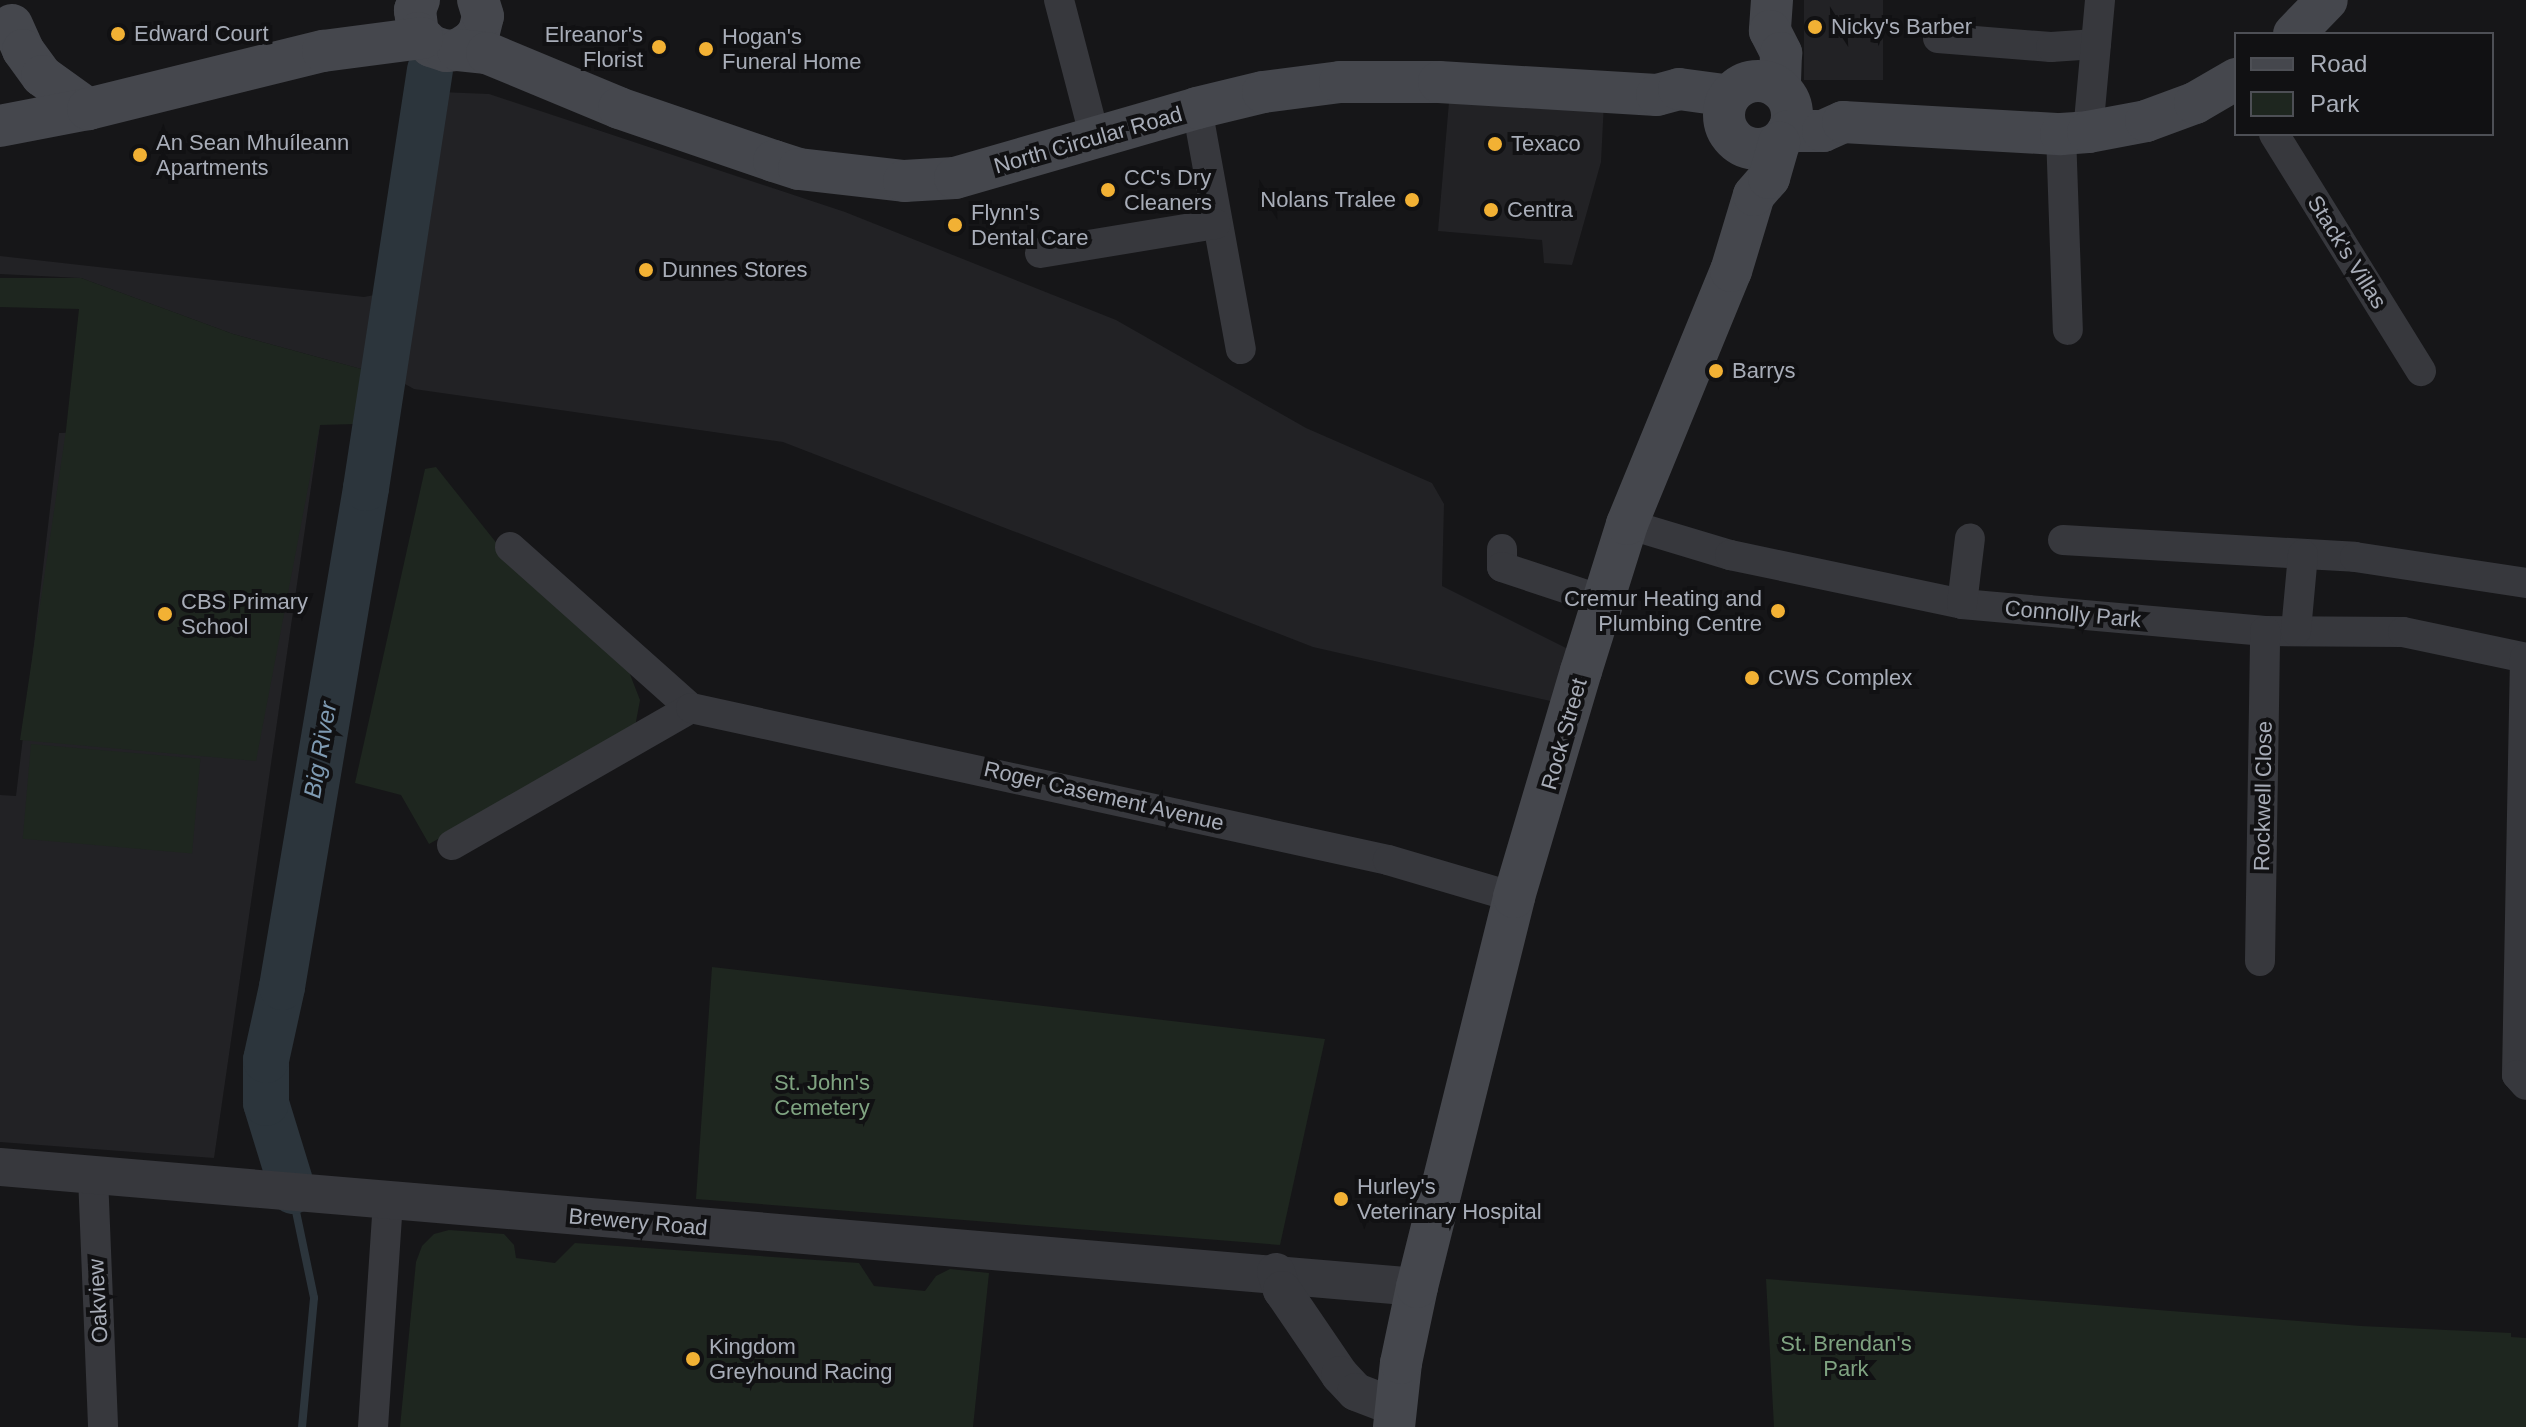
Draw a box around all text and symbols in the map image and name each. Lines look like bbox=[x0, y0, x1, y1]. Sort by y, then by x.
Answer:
place label: Nicky's Barber bbox=[1831, 14, 1972, 40]
marker: Nicky's Barber bbox=[1806, 18, 1824, 36]
place label: Edward Court bbox=[134, 21, 269, 47]
place label: Elreanor's Florist bbox=[545, 21, 643, 72]
place label: Hogan's Funeral Home bbox=[722, 23, 861, 74]
marker: Edward Court bbox=[109, 25, 127, 43]
legend bbox=[2234, 32, 2494, 136]
marker: Elreanor's Florist bbox=[650, 38, 668, 56]
marker: Hogan's Funeral Home bbox=[697, 40, 715, 58]
text: Road bbox=[2310, 50, 2367, 77]
text: Park bbox=[2310, 90, 2359, 117]
street label: North Circular Road bbox=[991, 101, 1185, 179]
place label: An Sean Mhuíleann Apartments bbox=[156, 129, 349, 180]
place label: Texaco bbox=[1511, 131, 1581, 157]
marker: Texaco bbox=[1486, 135, 1504, 153]
marker: An Sean Mhuíleann Apartments bbox=[131, 146, 149, 164]
place label: CC's Dry Cleaners bbox=[1124, 164, 1212, 216]
marker: CC's Dry Cleaners bbox=[1099, 181, 1117, 199]
place label: Nolans Tralee bbox=[1260, 187, 1396, 213]
marker: Nolans Tralee bbox=[1403, 191, 1421, 209]
street label: Stack's Villas bbox=[2302, 191, 2392, 313]
place label: Centra bbox=[1507, 197, 1573, 223]
place label: Flynn's Dental Care bbox=[971, 199, 1088, 250]
marker: Centra bbox=[1482, 201, 1500, 219]
marker: Flynn's Dental Care bbox=[946, 216, 964, 234]
place label: Dunnes Stores bbox=[662, 257, 808, 283]
marker: Dunnes Stores bbox=[637, 261, 655, 279]
place label: Barrys bbox=[1732, 358, 1796, 384]
marker: Barrys bbox=[1707, 362, 1725, 380]
place label: Cremur Heating and Plumbing Centre bbox=[1564, 585, 1762, 636]
place label: CBS Primary School bbox=[181, 588, 308, 640]
street label: Connolly Park bbox=[2004, 595, 2142, 633]
marker: Cremur Heating and Plumbing Centre bbox=[1769, 602, 1787, 620]
marker: CBS Primary School bbox=[156, 605, 174, 623]
place label: CWS Complex bbox=[1768, 665, 1912, 691]
marker: CWS Complex bbox=[1743, 669, 1761, 687]
street label: Rock Street bbox=[1535, 675, 1593, 793]
water label: Big River bbox=[297, 700, 343, 800]
street label: Rockwell Close bbox=[2248, 721, 2278, 871]
street label: Roger Casement Avenue bbox=[981, 755, 1227, 837]
park label: St. John's Cemetery bbox=[774, 1069, 870, 1120]
place label: Hurley's Veterinary Hospital bbox=[1357, 1173, 1542, 1224]
marker: Hurley's Veterinary Hospital bbox=[1332, 1190, 1350, 1208]
street label: Brewery Road bbox=[567, 1203, 709, 1241]
street label: Oakview bbox=[83, 1258, 113, 1344]
park label: St. Brendan's Park bbox=[1780, 1330, 1912, 1382]
place label: Kingdom Greyhound Racing bbox=[709, 1333, 892, 1384]
marker: Kingdom Greyhound Racing bbox=[684, 1350, 702, 1368]

